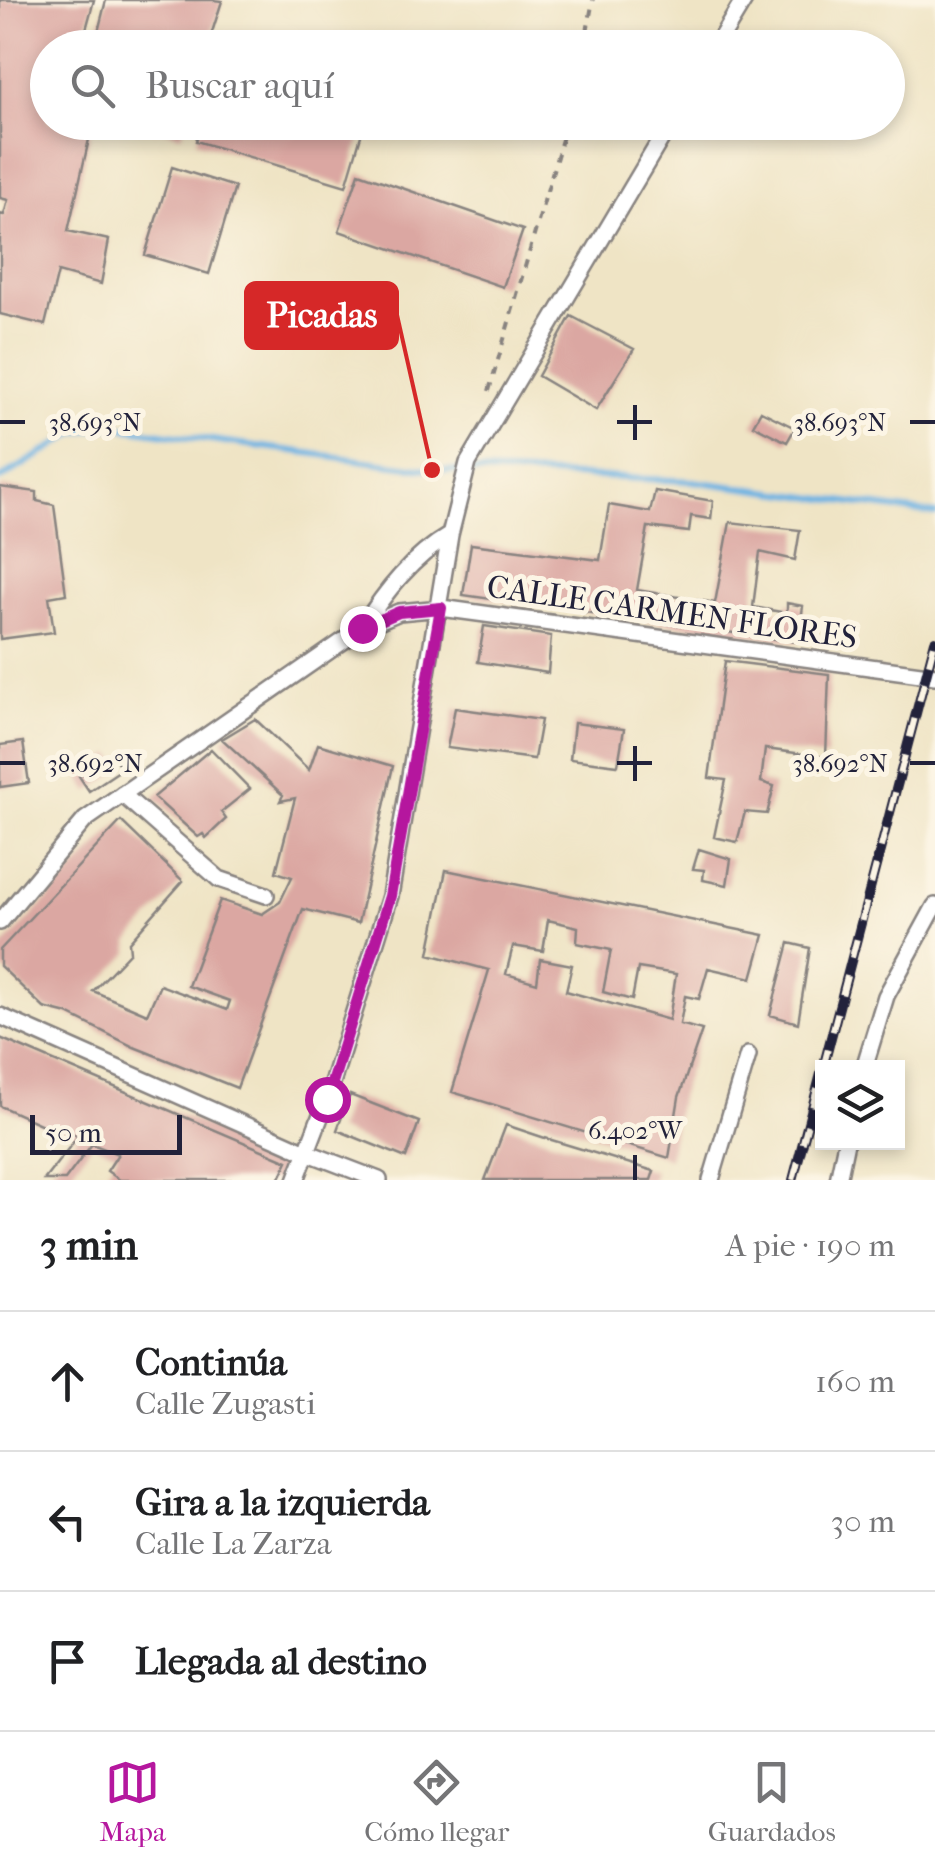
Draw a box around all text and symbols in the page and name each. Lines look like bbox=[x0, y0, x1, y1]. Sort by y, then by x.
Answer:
search box bbox=[30, 30, 905, 140]
icon: search bbox=[65, 58, 120, 113]
text: Buscar aquí bbox=[145, 63, 334, 108]
callout: Picadas bbox=[246, 283, 397, 348]
text: Picadas bbox=[267, 295, 378, 336]
text: 38.693°N bbox=[49, 408, 141, 437]
text: 38.693°N bbox=[794, 408, 886, 437]
street label: CALLE CARMEN FLORES bbox=[485, 568, 859, 656]
route end bbox=[340, 606, 386, 652]
text: 38.692°N bbox=[47, 749, 143, 778]
text: 38.692°N bbox=[792, 749, 888, 778]
map controls bbox=[815, 1060, 905, 1150]
button: layers bbox=[815, 1060, 905, 1150]
route start bbox=[305, 1077, 351, 1123]
scale bar bbox=[30, 1110, 182, 1154]
text: 50 m bbox=[45, 1116, 102, 1149]
text: 6.402°W bbox=[588, 1116, 683, 1145]
text: 3 min bbox=[40, 1221, 138, 1270]
text: A pie · 190 m bbox=[726, 1227, 895, 1264]
text: Continúa bbox=[135, 1340, 287, 1385]
icon: ahead bbox=[40, 1354, 95, 1409]
text: 160 m bbox=[815, 1363, 895, 1400]
text: Calle Zugasti bbox=[135, 1385, 316, 1422]
text: Gira a la izquierda bbox=[135, 1480, 430, 1525]
icon: left bbox=[40, 1494, 95, 1549]
text: 30 m bbox=[831, 1503, 895, 1540]
text: Calle La Zarza bbox=[135, 1525, 332, 1562]
icon: arrive bbox=[40, 1634, 95, 1689]
text: Llegada al destino bbox=[135, 1639, 427, 1684]
tab: Mapa bbox=[99, 1755, 166, 1848]
tab: Cómo llegar bbox=[364, 1755, 509, 1848]
tab: Guardados bbox=[708, 1755, 836, 1848]

